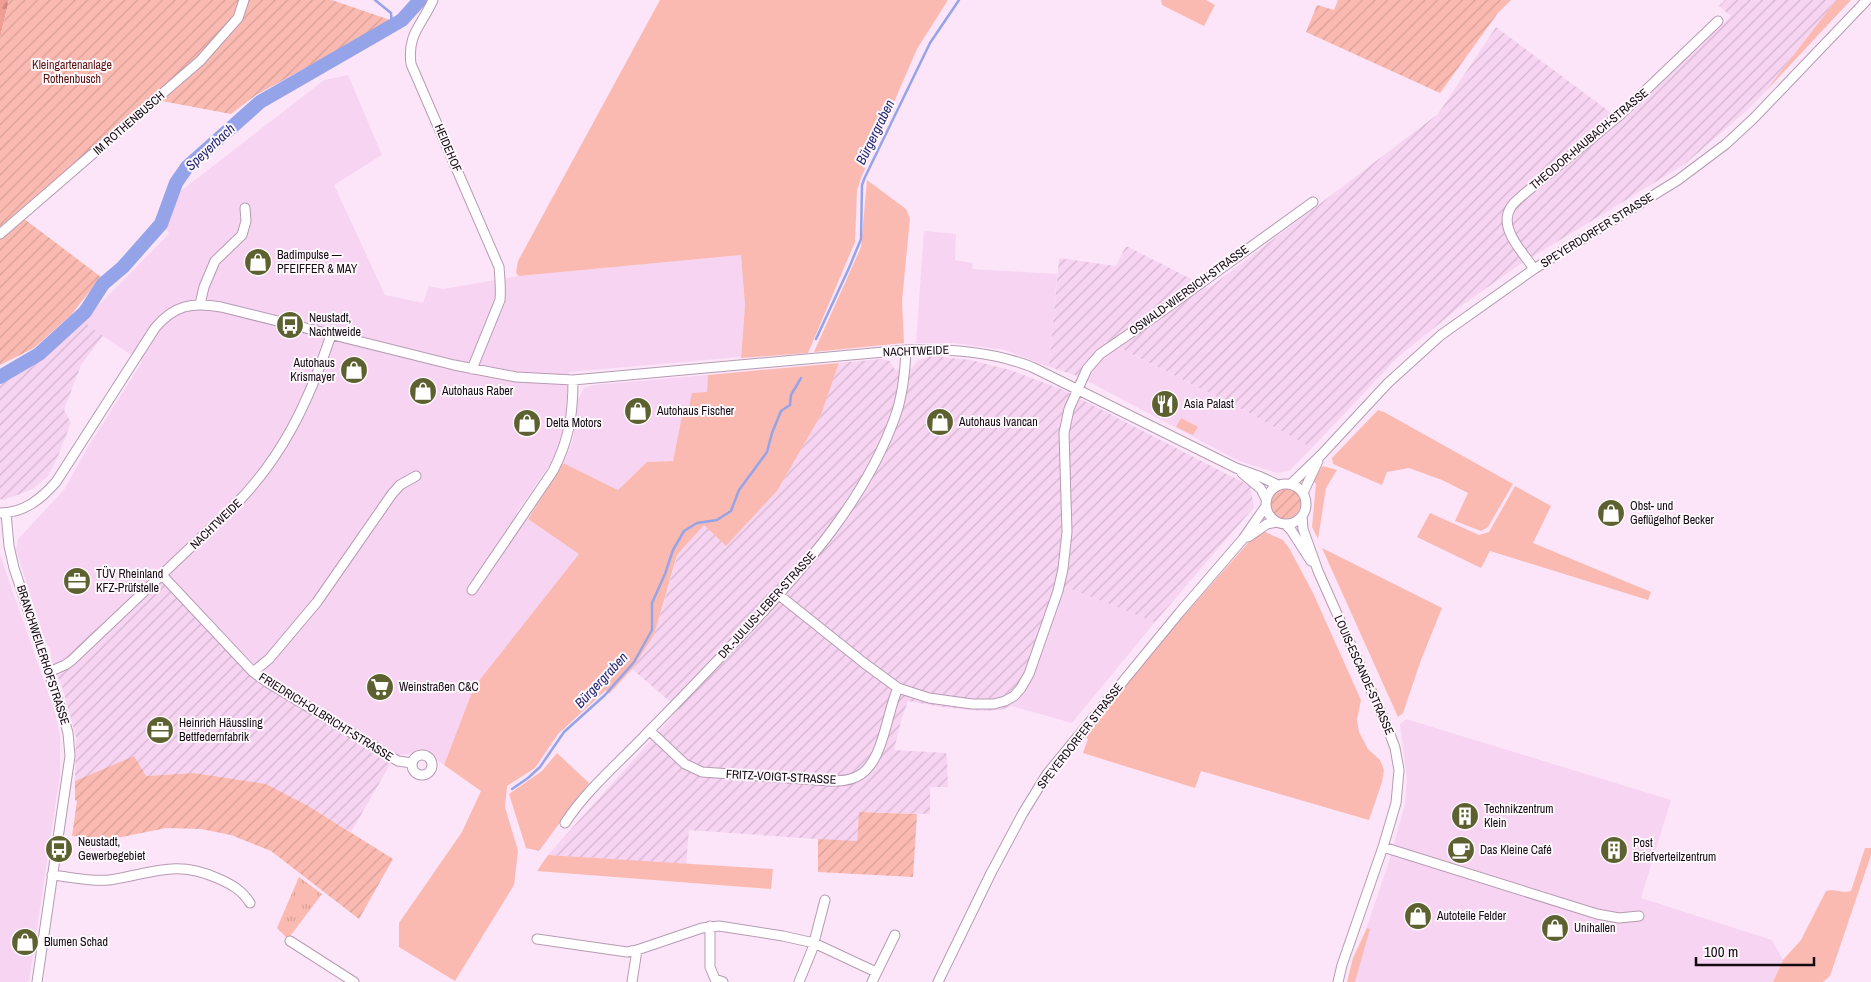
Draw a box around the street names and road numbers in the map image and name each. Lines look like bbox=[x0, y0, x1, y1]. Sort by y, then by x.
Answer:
street label: THEODOR-HAUBACH-STRASSE bbox=[1526, 85, 1652, 193]
street label: IM ROTHENBUSCH bbox=[90, 88, 168, 158]
street label: HEIDEHOF bbox=[431, 121, 465, 175]
street label: SPEYERDORFER STRASSE bbox=[1538, 189, 1656, 271]
street label: OSWALD-WIERSICH-STRASSE bbox=[1126, 241, 1252, 339]
street label: NACHTWEIDE bbox=[883, 342, 949, 360]
street label: NACHTWEIDE bbox=[187, 495, 245, 553]
street label: DR.-JULIUS-LEBER-STRASSE bbox=[715, 548, 819, 662]
street label: BRANCHWEILERHOFSTRASSE bbox=[13, 583, 73, 727]
street label: LOUIS-ESCANDE-STRASSE bbox=[1330, 613, 1398, 737]
street label: FRIEDRICH-OLBRICHT-STRASSE bbox=[256, 669, 396, 765]
street label: SPEYERDORFER STRASSE bbox=[1034, 680, 1126, 792]
street label: FRITZ-VOIGT-STRASSE bbox=[725, 766, 837, 788]

